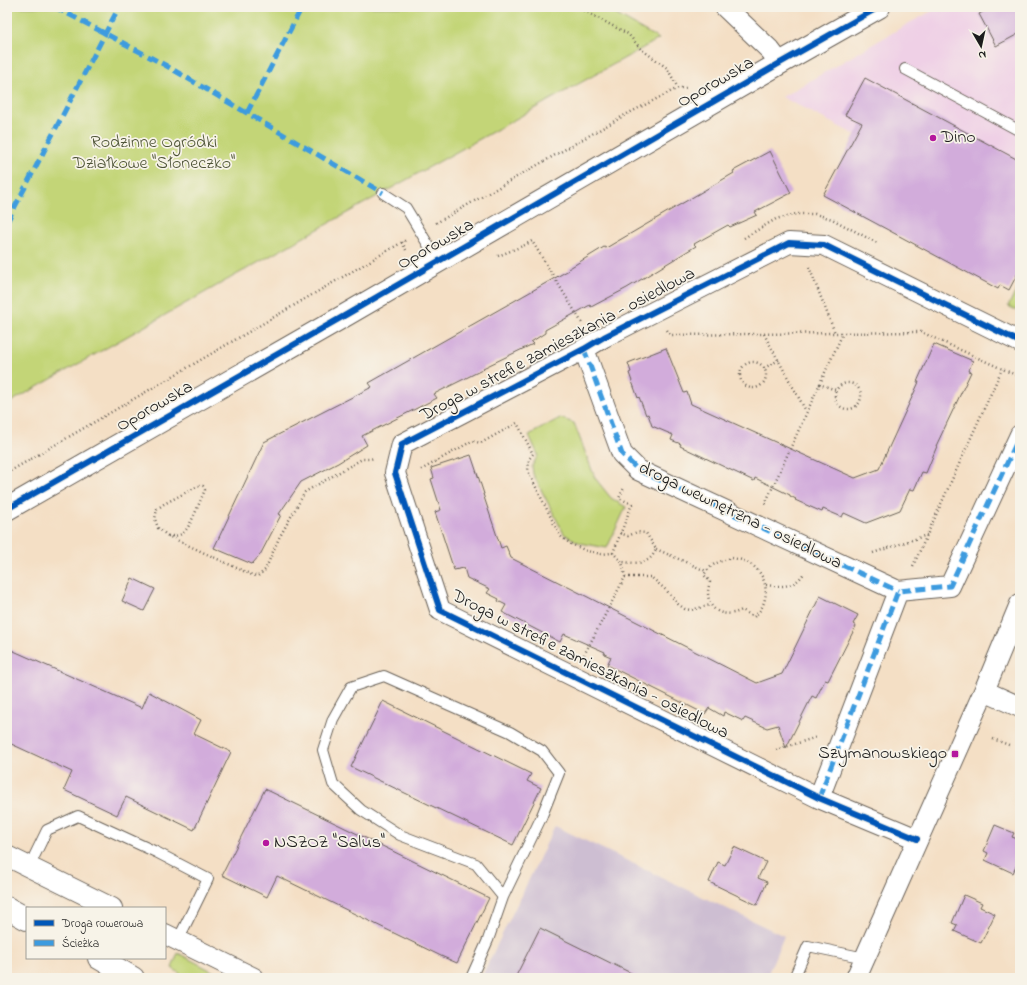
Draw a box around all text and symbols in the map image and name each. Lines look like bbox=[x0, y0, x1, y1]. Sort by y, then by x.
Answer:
north arrow bbox=[961, 26, 1001, 66]
text: N bbox=[977, 46, 987, 63]
street label: Oporowska bbox=[673, 51, 759, 115]
place label: Dino bbox=[940, 125, 976, 151]
park label: Rodzinne Ogródki Działkowe "Słoneczko" bbox=[72, 130, 235, 177]
marker: Dino bbox=[928, 133, 938, 143]
street label: Oporowska bbox=[393, 213, 479, 277]
street label: Droga w strefie zamieszkania - osiedlowa bbox=[415, 261, 701, 430]
street label: Oporowska bbox=[112, 375, 198, 439]
street label: droga wewnętrzna - osiedlowa bbox=[633, 455, 846, 578]
street label: Droga w strefie zamieszkania - osiedlowa bbox=[446, 583, 733, 747]
place label: Szymanowskiego bbox=[818, 741, 947, 768]
marker: Szymanowskiego bbox=[950, 749, 960, 759]
place label: NSZOZ "Salus" bbox=[274, 830, 385, 856]
marker: NSZOZ "Salus" bbox=[261, 838, 271, 848]
legend bbox=[26, 907, 166, 959]
text: Droga rowerowa bbox=[61, 915, 143, 934]
text: Ścieżka bbox=[62, 935, 99, 953]

